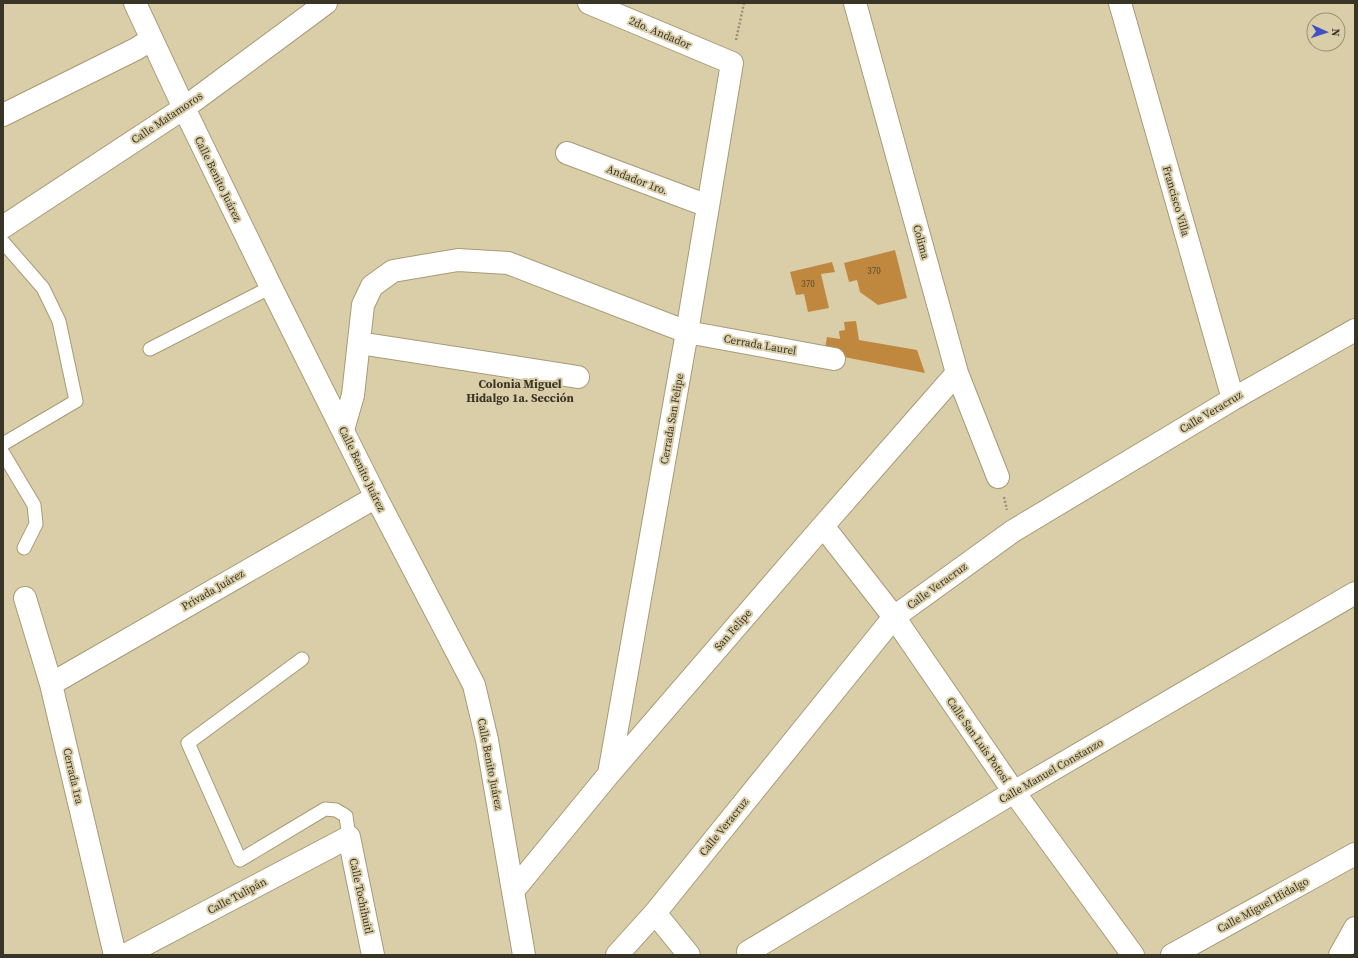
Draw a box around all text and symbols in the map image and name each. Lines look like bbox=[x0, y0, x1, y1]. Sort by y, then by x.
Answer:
north arrow bbox=[1306, 12, 1346, 52]
street label: 2do. Andador bbox=[627, 13, 694, 53]
text: N bbox=[1328, 28, 1343, 37]
street label: Calle Matamoros bbox=[128, 88, 206, 147]
street label: Calle Benito Juárez bbox=[191, 134, 245, 224]
street label: Andador 1ro. bbox=[604, 161, 670, 199]
street label: Francisco Villa bbox=[1159, 164, 1193, 238]
street label: Colima bbox=[909, 223, 933, 261]
house number: 370 bbox=[867, 265, 881, 277]
house number: 370 bbox=[801, 278, 815, 290]
street label: Cerrada Laurel bbox=[722, 331, 798, 359]
street label: Cerrada San Felipe bbox=[657, 372, 687, 466]
district label: Colonia Miguel Hidalgo 1a. Sección bbox=[466, 376, 574, 406]
street label: Calle Veracruz bbox=[1177, 387, 1245, 437]
street label: Calle Benito Juárez bbox=[335, 424, 389, 514]
street label: Calle Veracruz bbox=[904, 559, 970, 613]
street label: Privada Juárez bbox=[179, 566, 247, 614]
street label: San Felipe bbox=[711, 606, 755, 654]
street label: Calle San Luis Potosí bbox=[943, 694, 1013, 786]
street label: Calle Benito Juárez bbox=[474, 717, 506, 811]
street label: Calle Manuel Constanzo bbox=[996, 735, 1106, 807]
street label: Cerrada 1ra bbox=[59, 746, 87, 806]
street label: Calle Veracruz bbox=[696, 795, 752, 859]
street label: Calle Tochihuitl bbox=[346, 857, 376, 935]
street label: Calle Tulipán bbox=[205, 874, 269, 918]
street label: Calle Miguel Hidalgo bbox=[1215, 874, 1311, 936]

